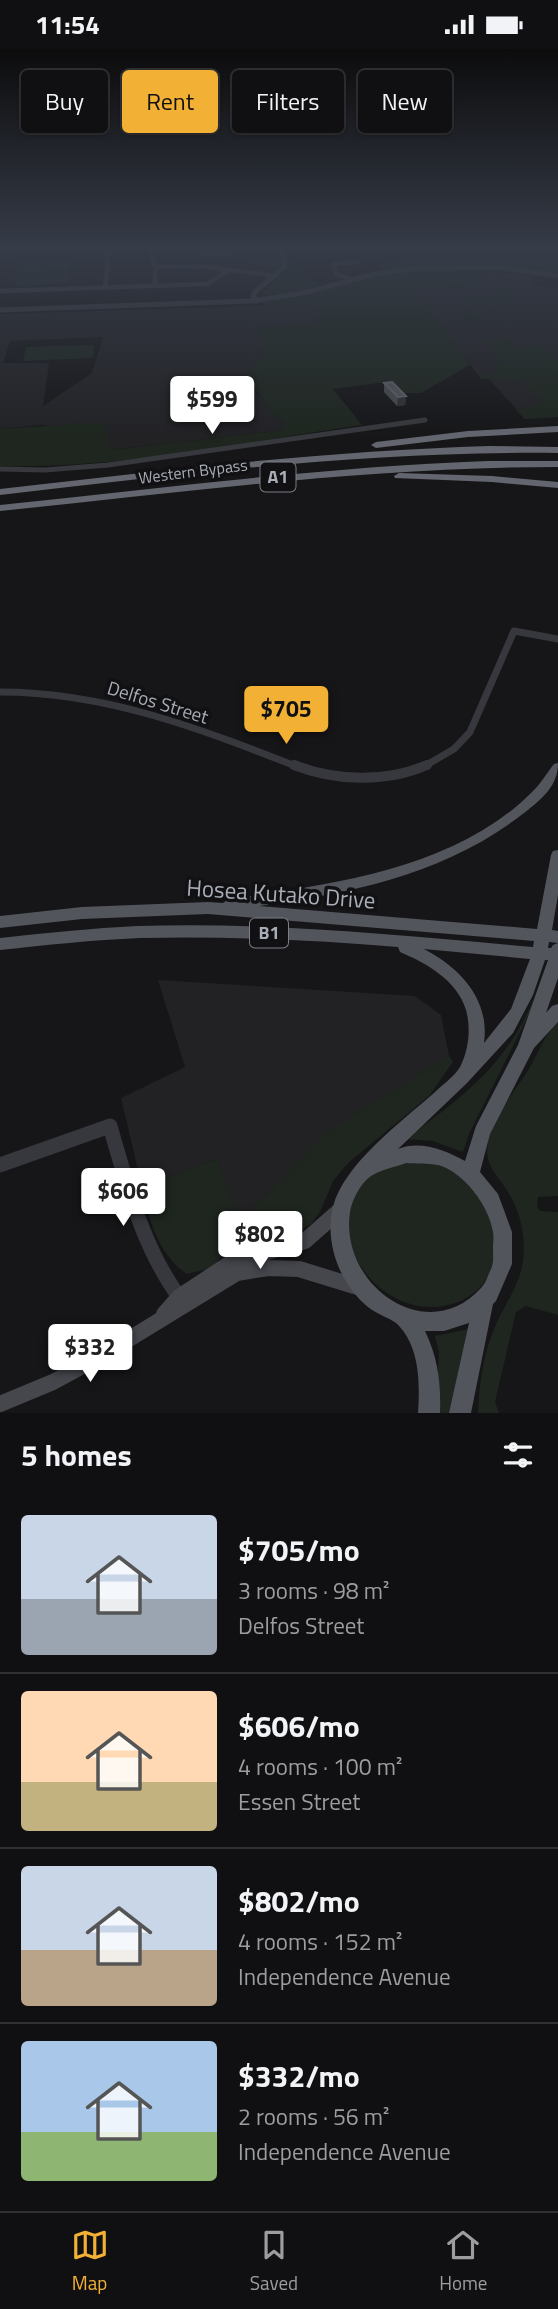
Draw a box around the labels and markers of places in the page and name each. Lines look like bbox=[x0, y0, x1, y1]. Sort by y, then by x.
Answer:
pin: $599 bbox=[171, 377, 253, 436]
pin: $705 bbox=[245, 687, 327, 746]
pin: $606 bbox=[82, 1169, 164, 1228]
pin: $802 bbox=[219, 1211, 301, 1271]
pin: $332 bbox=[49, 1325, 131, 1384]

